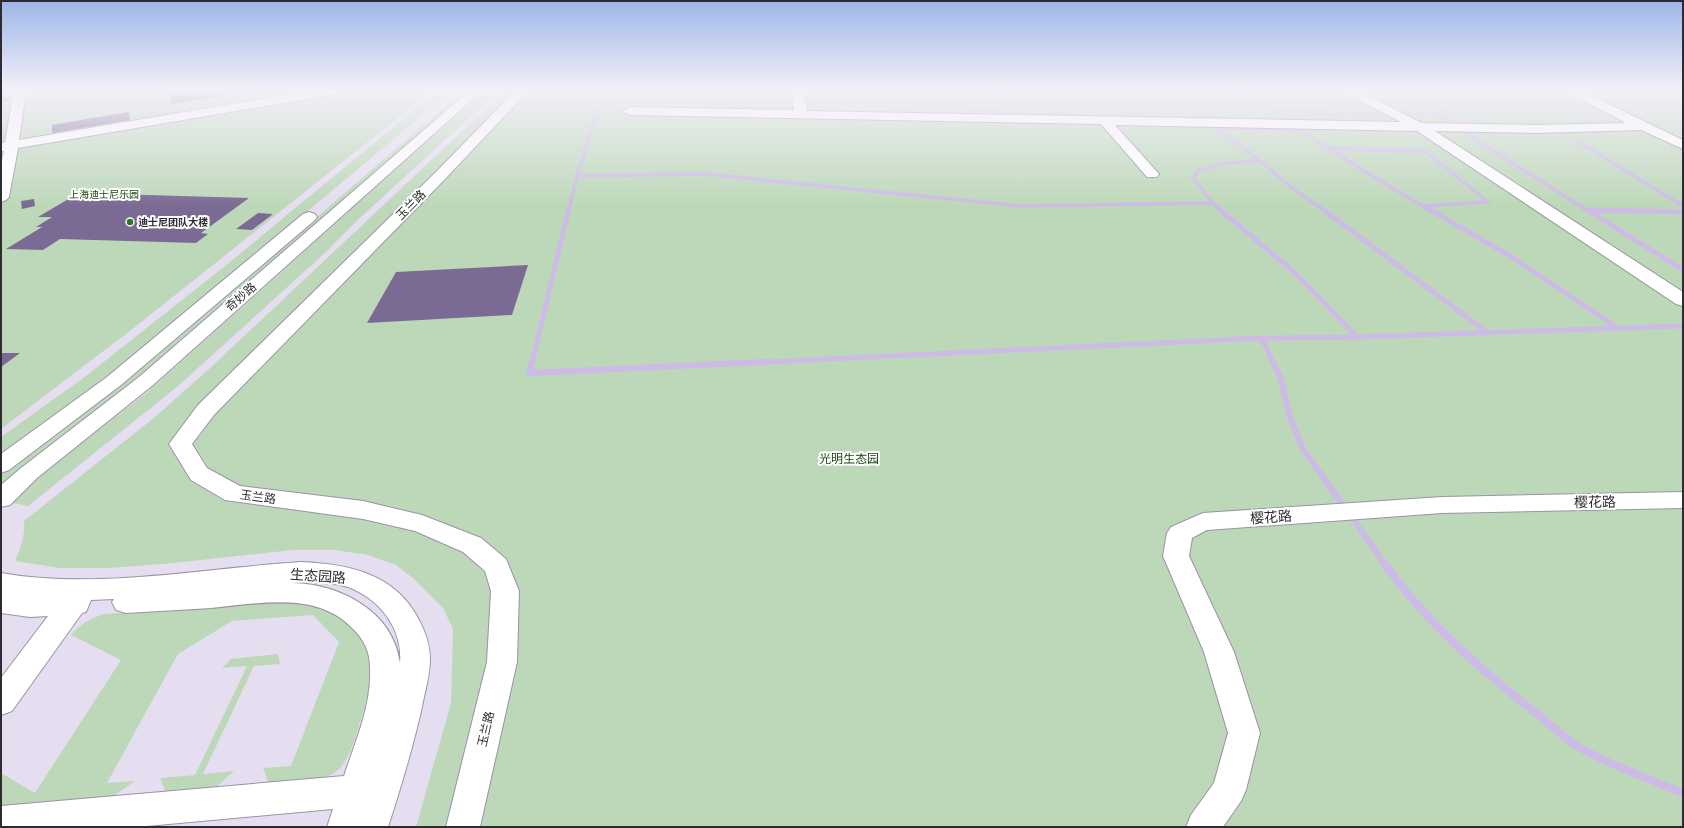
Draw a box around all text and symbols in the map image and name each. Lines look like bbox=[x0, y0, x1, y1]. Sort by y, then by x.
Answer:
street label: 玉兰路 bbox=[393, 187, 429, 223]
park label: 上海迪士尼乐园 bbox=[69, 188, 139, 201]
place label: 迪士尼团队大楼 bbox=[138, 216, 208, 229]
marker: 迪士尼团队大楼 bbox=[125, 217, 135, 227]
street label: 奇妙路 bbox=[222, 279, 259, 314]
park label: 光明生态园 bbox=[819, 451, 879, 466]
street label: 玉兰路 bbox=[239, 487, 277, 506]
street label: 樱花路 bbox=[1574, 493, 1616, 511]
street label: 樱花路 bbox=[1249, 507, 1293, 527]
street label: 生态园路 bbox=[289, 565, 347, 587]
street label: 玉兰路 bbox=[474, 710, 497, 748]

